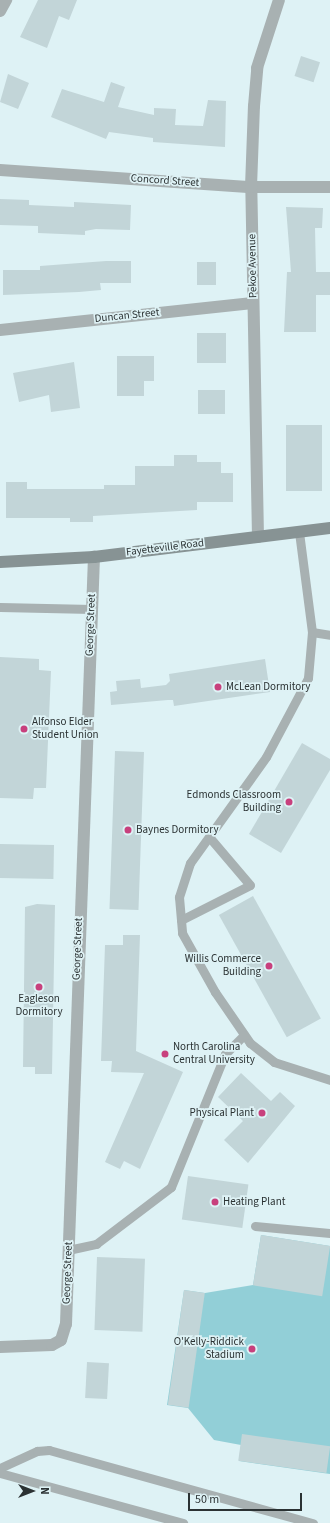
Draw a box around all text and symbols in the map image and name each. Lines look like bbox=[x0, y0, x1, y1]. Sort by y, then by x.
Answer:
street label: Concord Street bbox=[130, 172, 200, 190]
street label: Pekoe Avenue bbox=[246, 234, 260, 298]
street label: Duncan Street bbox=[94, 306, 160, 326]
street label: Fayetteville Road bbox=[125, 537, 205, 559]
street label: George Street bbox=[83, 594, 99, 656]
place label: McLean Dormitory bbox=[226, 680, 310, 694]
marker: McLean Dormitory bbox=[213, 682, 223, 692]
place label: Alfonso Elder Student Union bbox=[32, 716, 99, 742]
marker: Alfonso Elder Student Union bbox=[19, 724, 29, 734]
place label: Edmonds Classroom Building bbox=[187, 789, 281, 815]
marker: Edmonds Classroom Building bbox=[284, 797, 294, 807]
place label: Baynes Dormitory bbox=[136, 823, 219, 837]
marker: Baynes Dormitory bbox=[123, 825, 133, 835]
street label: George Street bbox=[70, 918, 86, 980]
place label: Willis Commerce Building bbox=[185, 953, 261, 979]
marker: Willis Commerce Building bbox=[264, 961, 274, 971]
marker: Eagleson Dormitory bbox=[34, 982, 44, 992]
place label: Eagleson Dormitory bbox=[15, 993, 63, 1019]
place label: North Carolina Central University bbox=[173, 1041, 255, 1067]
marker: North Carolina Central University bbox=[160, 1049, 170, 1059]
place label: Physical Plant bbox=[190, 1106, 254, 1120]
marker: Physical Plant bbox=[257, 1108, 267, 1118]
place label: Heating Plant bbox=[223, 1195, 285, 1209]
marker: Heating Plant bbox=[210, 1197, 220, 1207]
street label: George Street bbox=[60, 1242, 76, 1304]
place label: O'Kelly-Riddick Stadium bbox=[174, 1336, 244, 1362]
marker: O'Kelly-Riddick Stadium bbox=[247, 1344, 257, 1354]
north arrow bbox=[12, 1471, 52, 1511]
scale bar bbox=[190, 1485, 304, 1511]
text: N bbox=[37, 1487, 52, 1495]
text: 50 m bbox=[195, 1491, 219, 1508]

